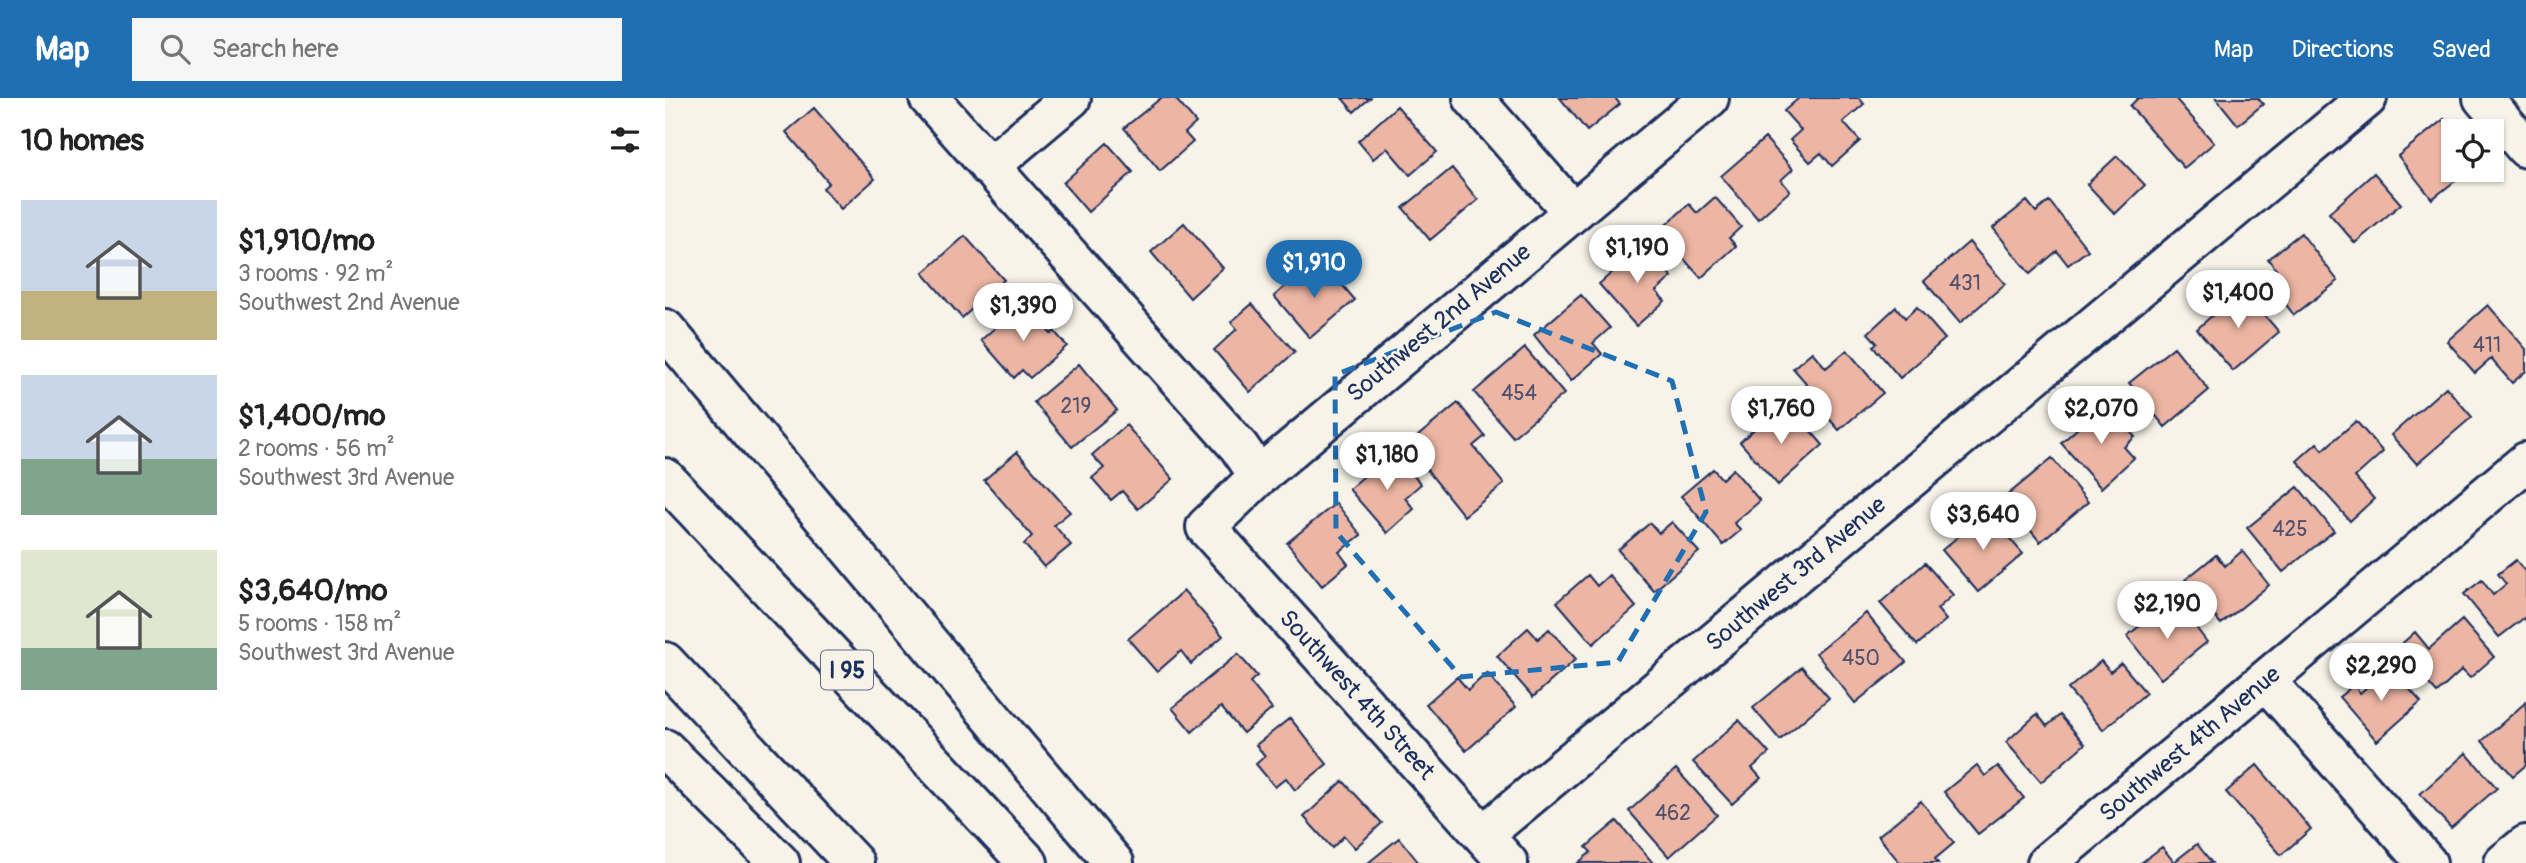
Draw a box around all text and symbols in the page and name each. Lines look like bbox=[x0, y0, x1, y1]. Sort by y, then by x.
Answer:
search box bbox=[132, 18, 622, 81]
text: Map bbox=[35, 29, 90, 70]
icon: search bbox=[156, 30, 194, 68]
text: Search here bbox=[212, 33, 339, 65]
text: Map bbox=[2214, 35, 2254, 64]
text: Directions bbox=[2292, 35, 2393, 64]
text: Saved bbox=[2431, 35, 2491, 64]
map controls bbox=[2441, 119, 2504, 182]
button: locate bbox=[2441, 119, 2504, 182]
icon: filters bbox=[606, 121, 644, 159]
text: 10 homes bbox=[21, 122, 144, 159]
text: $1,910/mo bbox=[238, 222, 375, 259]
pin: $1,190 bbox=[1580, 226, 1694, 285]
icon: home bbox=[77, 228, 161, 312]
text: $1,190 bbox=[1605, 233, 1669, 262]
street label: Southwest 2nd Avenue bbox=[1341, 237, 1537, 408]
pin: $1,910 bbox=[1257, 240, 1371, 300]
text: $1,910 bbox=[1282, 248, 1346, 277]
text: 3 rooms · 92 m² bbox=[238, 259, 393, 288]
house number: 431 bbox=[1949, 270, 1981, 297]
pin: $1,400 bbox=[2181, 271, 2295, 330]
text: $1,400 bbox=[2202, 278, 2274, 307]
pin: $1,390 bbox=[966, 284, 1080, 343]
text: Southwest 2nd Avenue bbox=[238, 288, 460, 317]
text: $1,390 bbox=[989, 291, 1057, 320]
house number: 411 bbox=[2473, 332, 2501, 359]
house number: 454 bbox=[1501, 380, 1537, 407]
pin: $1,760 bbox=[1724, 386, 1838, 446]
pin: $2,070 bbox=[2044, 386, 2158, 446]
house number: 219 bbox=[1061, 393, 1091, 420]
text: $1,760 bbox=[1747, 394, 1815, 423]
text: $2,070 bbox=[2064, 394, 2138, 423]
text: $1,400/mo bbox=[238, 397, 386, 434]
icon: home bbox=[77, 403, 161, 487]
pin: $1,180 bbox=[1330, 432, 1444, 492]
text: 2 rooms · 56 m² bbox=[238, 434, 395, 463]
text: $1,180 bbox=[1355, 440, 1419, 469]
text: Southwest 3rd Avenue bbox=[238, 463, 454, 492]
street label: Southwest 3rd Avenue bbox=[1700, 490, 1892, 658]
pin: $3,640 bbox=[1926, 492, 2040, 552]
text: $3,640 bbox=[1946, 500, 2020, 529]
house number: 425 bbox=[2272, 516, 2308, 543]
text: $3,640/mo bbox=[238, 572, 388, 609]
icon: home bbox=[77, 578, 161, 662]
pin: $2,190 bbox=[2110, 582, 2224, 641]
text: $2,190 bbox=[2133, 589, 2201, 618]
street label: Southwest 4th Street bbox=[1273, 604, 1441, 786]
text: 5 rooms · 158 m² bbox=[238, 609, 401, 638]
text: Southwest 3rd Avenue bbox=[238, 638, 454, 667]
pin: $2,290 bbox=[2324, 644, 2438, 703]
house number: 450 bbox=[1842, 645, 1880, 672]
road number: I 95 bbox=[821, 650, 873, 690]
text: $2,290 bbox=[2345, 651, 2417, 680]
street label: Southwest 4th Avenue bbox=[2094, 660, 2287, 828]
house number: 462 bbox=[1655, 800, 1691, 827]

